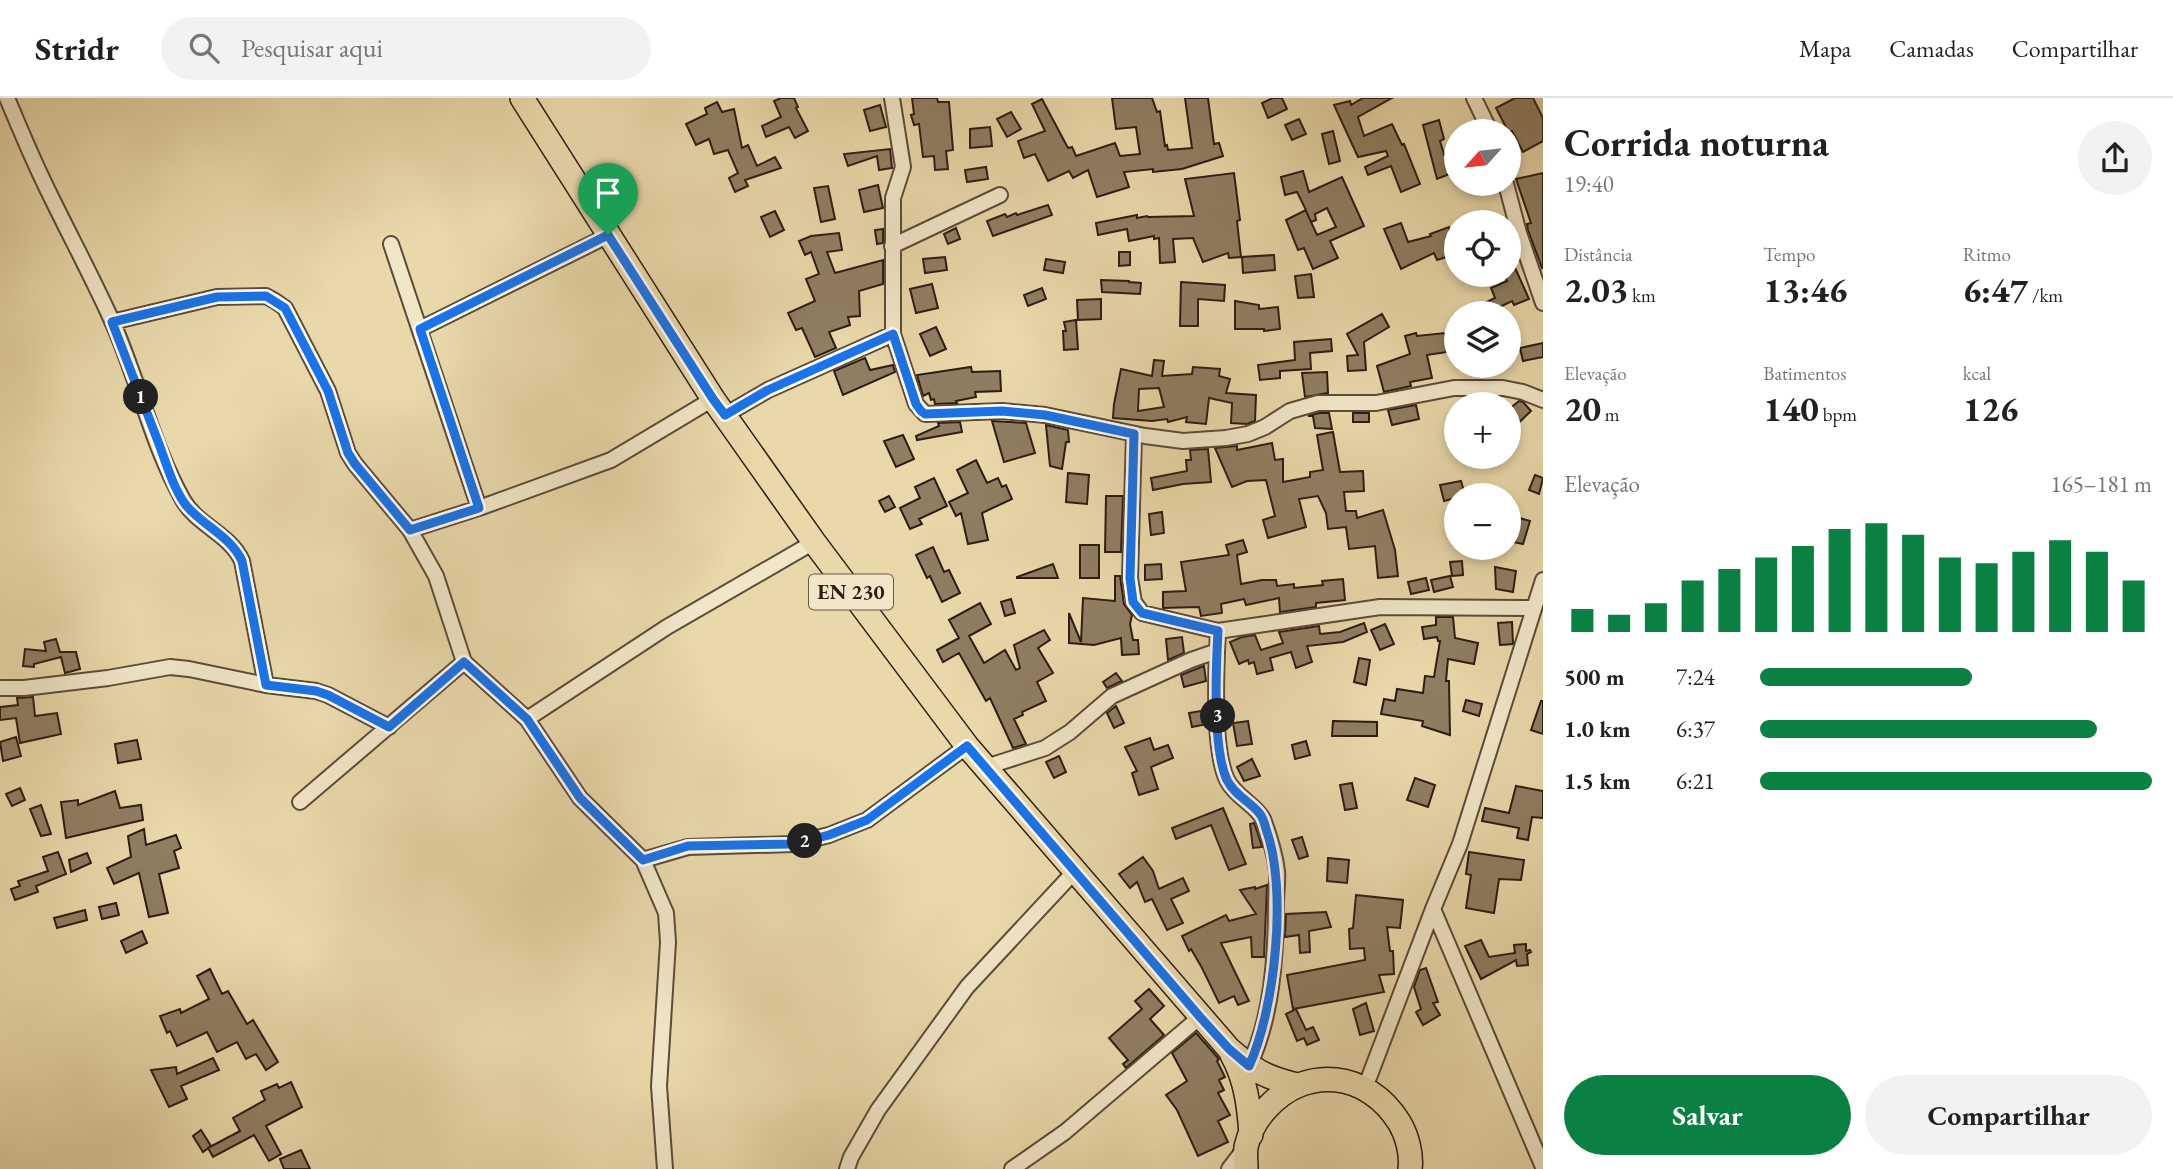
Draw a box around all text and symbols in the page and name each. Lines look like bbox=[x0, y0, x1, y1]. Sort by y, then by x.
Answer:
search box bbox=[161, 17, 651, 80]
text: Stridr bbox=[35, 27, 119, 70]
icon: search bbox=[185, 29, 223, 67]
text: Pesquisar aqui bbox=[241, 31, 383, 65]
text: Mapa bbox=[1799, 33, 1851, 64]
text: Camadas bbox=[1889, 33, 1974, 64]
text: Compartilhar bbox=[2012, 33, 2138, 64]
text: Corrida noturna bbox=[1564, 118, 1829, 167]
north arrow bbox=[1444, 119, 1521, 196]
map controls bbox=[1444, 119, 1521, 560]
button: share bbox=[2078, 121, 2152, 195]
pin bbox=[578, 163, 638, 235]
text: 19:40 bbox=[1564, 169, 1614, 199]
icon: arrive bbox=[589, 174, 627, 212]
button: locate bbox=[1444, 210, 1521, 287]
text: Distância bbox=[1564, 242, 1633, 267]
text: Tempo bbox=[1763, 242, 1816, 267]
text: Ritmo bbox=[1963, 242, 2011, 267]
text: 2.03 bbox=[1564, 267, 1628, 312]
text: 13:46 bbox=[1763, 267, 1847, 312]
text: 6:47 bbox=[1963, 267, 2028, 312]
text: km bbox=[1628, 283, 1656, 308]
text: /km bbox=[2028, 283, 2063, 308]
button: layers bbox=[1444, 301, 1521, 378]
text: Elevação bbox=[1564, 361, 1627, 386]
text: Batimentos bbox=[1763, 361, 1846, 386]
text: kcal bbox=[1963, 361, 1991, 386]
pin: 1 bbox=[124, 380, 158, 414]
text: 1 bbox=[135, 384, 146, 409]
text: 20 bbox=[1564, 386, 1601, 431]
text: 140 bbox=[1763, 386, 1819, 431]
text: 126 bbox=[1963, 386, 2018, 431]
button: + bbox=[1444, 392, 1521, 469]
text: m bbox=[1601, 402, 1620, 427]
text: bpm bbox=[1819, 402, 1857, 427]
text: Elevação bbox=[1564, 469, 1640, 499]
text: 165–181 m bbox=[2051, 469, 2152, 499]
button: − bbox=[1444, 483, 1521, 560]
road number: EN 230 bbox=[809, 574, 893, 610]
text: 500 m bbox=[1564, 662, 1625, 692]
text: 7:24 bbox=[1676, 662, 1715, 692]
pin: 3 bbox=[1200, 698, 1236, 734]
text: 3 bbox=[1212, 703, 1223, 728]
text: 1.0 km bbox=[1564, 714, 1631, 744]
text: 6:37 bbox=[1676, 714, 1715, 744]
text: 1.5 km bbox=[1564, 766, 1631, 796]
text: 6:21 bbox=[1676, 766, 1715, 796]
pin: 2 bbox=[788, 824, 822, 858]
text: 2 bbox=[799, 828, 810, 853]
button: Salvar bbox=[1564, 1075, 1851, 1155]
button: Compartilhar bbox=[1865, 1075, 2152, 1155]

